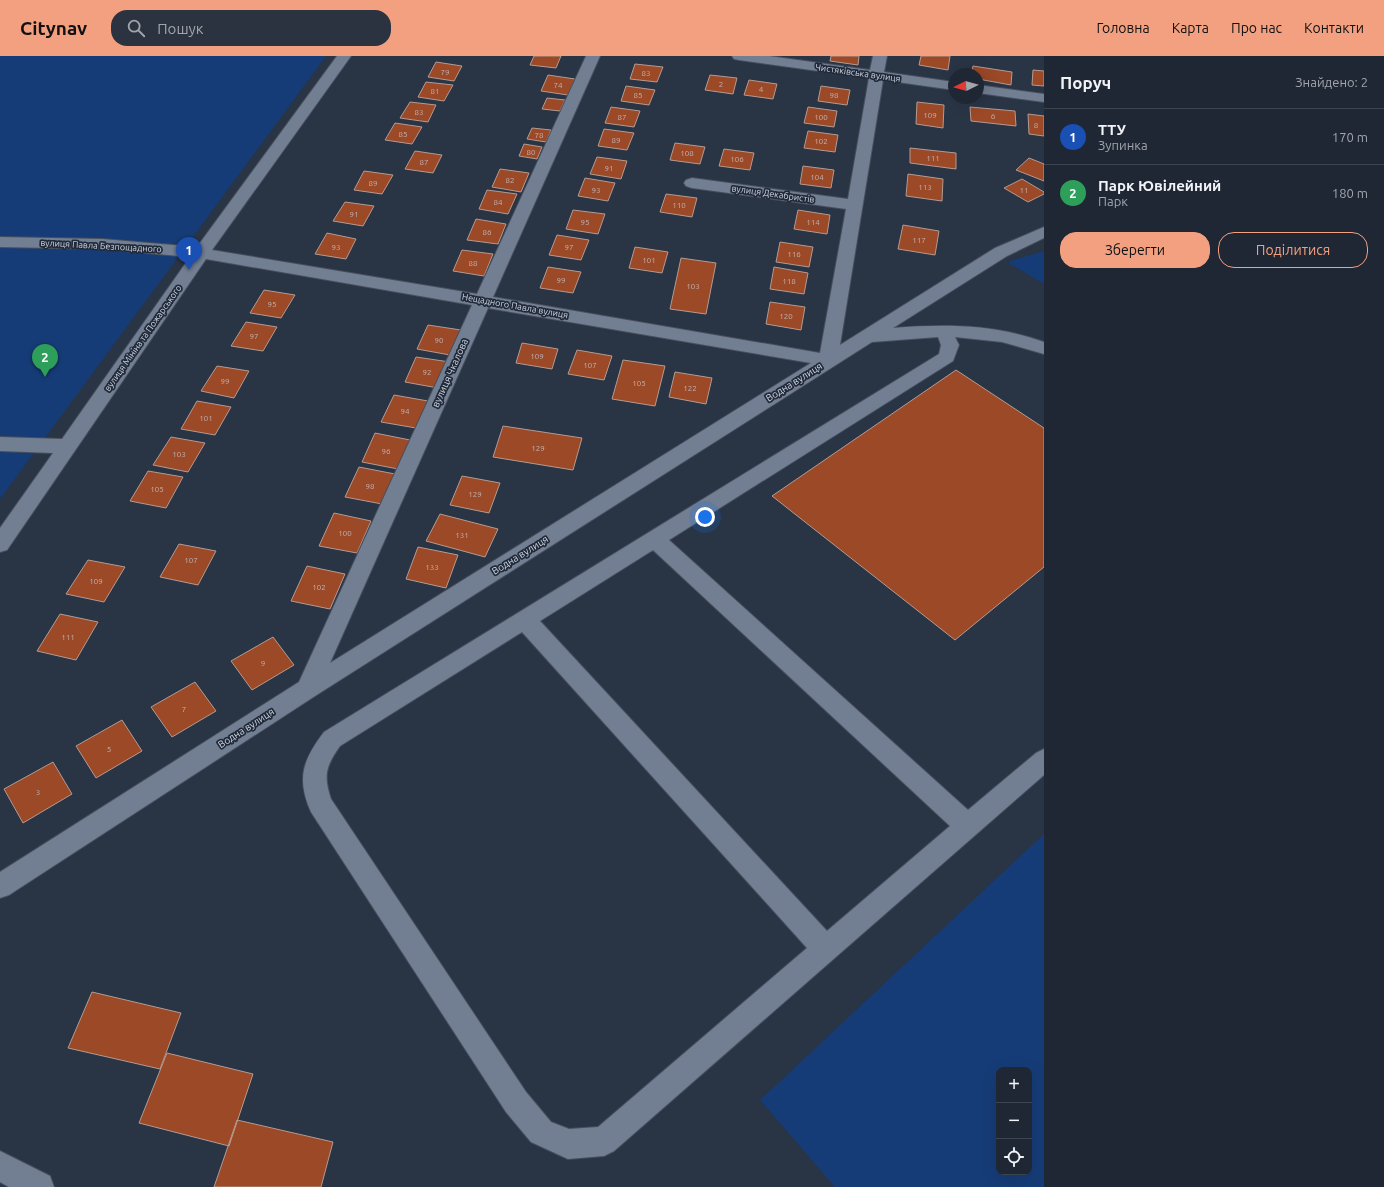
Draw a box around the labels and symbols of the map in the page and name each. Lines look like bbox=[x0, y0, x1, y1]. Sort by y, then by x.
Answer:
street label: Чистяківська вулиця bbox=[815, 62, 901, 84]
house number: 79 bbox=[440, 68, 450, 77]
north arrow bbox=[948, 68, 984, 104]
house number: 83 bbox=[641, 69, 651, 78]
house number: 2 bbox=[719, 80, 723, 89]
house number: 74 bbox=[553, 81, 563, 90]
house number: 4 bbox=[759, 85, 764, 94]
house number: 81 bbox=[430, 87, 440, 96]
house number: 85 bbox=[633, 91, 643, 100]
house number: 98 bbox=[829, 91, 839, 100]
house number: 83 bbox=[414, 108, 424, 117]
house number: 109 bbox=[923, 111, 937, 120]
house number: 6 bbox=[991, 112, 996, 121]
house number: 87 bbox=[617, 113, 627, 122]
house number: 100 bbox=[814, 113, 828, 122]
house number: 8 bbox=[1034, 121, 1039, 130]
house number: 85 bbox=[398, 130, 408, 139]
house number: 78 bbox=[534, 131, 544, 140]
house number: 89 bbox=[611, 136, 621, 145]
house number: 102 bbox=[814, 137, 828, 146]
house number: 80 bbox=[526, 148, 536, 157]
house number: 108 bbox=[680, 149, 694, 158]
house number: 111 bbox=[926, 154, 940, 163]
house number: 106 bbox=[730, 155, 744, 164]
house number: 87 bbox=[419, 158, 429, 167]
house number: 91 bbox=[604, 164, 614, 173]
house number: 104 bbox=[810, 173, 824, 182]
house number: 82 bbox=[505, 176, 515, 185]
house number: 89 bbox=[368, 179, 378, 188]
street label: вулиця Декабристів bbox=[731, 183, 815, 205]
house number: 113 bbox=[918, 183, 932, 192]
house number: 93 bbox=[591, 186, 601, 195]
house number: 11 bbox=[1019, 186, 1029, 195]
house number: 84 bbox=[493, 198, 503, 207]
house number: 110 bbox=[672, 201, 686, 210]
house number: 91 bbox=[349, 210, 359, 219]
house number: 95 bbox=[580, 218, 590, 227]
house number: 114 bbox=[806, 218, 820, 227]
house number: 86 bbox=[482, 228, 492, 237]
house number: 117 bbox=[912, 236, 926, 245]
pin: 1 bbox=[176, 237, 202, 270]
street label: вулиця Павла Безпощадного bbox=[40, 238, 162, 254]
house number: 93 bbox=[331, 243, 341, 252]
house number: 97 bbox=[564, 243, 574, 252]
house number: 116 bbox=[787, 250, 801, 259]
house number: 101 bbox=[642, 256, 656, 265]
house number: 88 bbox=[468, 259, 478, 268]
house number: 99 bbox=[556, 276, 566, 285]
house number: 118 bbox=[782, 277, 796, 286]
house number: 103 bbox=[686, 282, 700, 291]
street label: вулиця Мініна та Пожарського bbox=[102, 283, 184, 393]
street label: Нещадного Павла вулиця bbox=[461, 292, 569, 320]
house number: 95 bbox=[267, 300, 277, 309]
house number: 120 bbox=[779, 312, 793, 321]
house number: 97 bbox=[249, 332, 259, 341]
house number: 90 bbox=[434, 336, 444, 345]
street label: вулиця Чкалова bbox=[430, 337, 470, 409]
pin: 2 bbox=[32, 344, 58, 377]
house number: 109 bbox=[530, 352, 544, 361]
street label: Водна вулиця bbox=[764, 360, 824, 404]
house number: 107 bbox=[583, 361, 597, 370]
house number: 92 bbox=[422, 368, 432, 377]
house number: 99 bbox=[220, 377, 230, 386]
house number: 105 bbox=[632, 379, 646, 388]
house number: 122 bbox=[683, 384, 697, 393]
house number: 94 bbox=[400, 407, 410, 416]
house number: 101 bbox=[199, 414, 213, 423]
house number: 129 bbox=[531, 444, 545, 453]
house number: 96 bbox=[381, 447, 391, 456]
house number: 103 bbox=[172, 450, 186, 459]
house number: 98 bbox=[365, 482, 375, 491]
house number: 105 bbox=[150, 485, 164, 494]
house number: 129 bbox=[468, 490, 482, 499]
your location bbox=[695, 507, 715, 527]
house number: 100 bbox=[338, 529, 352, 538]
house number: 131 bbox=[455, 531, 469, 540]
street label: Водна вулиця bbox=[490, 533, 550, 577]
house number: 107 bbox=[184, 556, 198, 565]
house number: 133 bbox=[425, 563, 439, 572]
house number: 109 bbox=[89, 577, 103, 586]
house number: 102 bbox=[312, 583, 326, 592]
house number: 111 bbox=[61, 633, 75, 642]
house number: 9 bbox=[261, 659, 265, 668]
house number: 7 bbox=[182, 705, 186, 714]
street label: Водна вулиця bbox=[216, 706, 276, 750]
house number: 5 bbox=[107, 745, 111, 754]
house number: 3 bbox=[36, 788, 40, 797]

